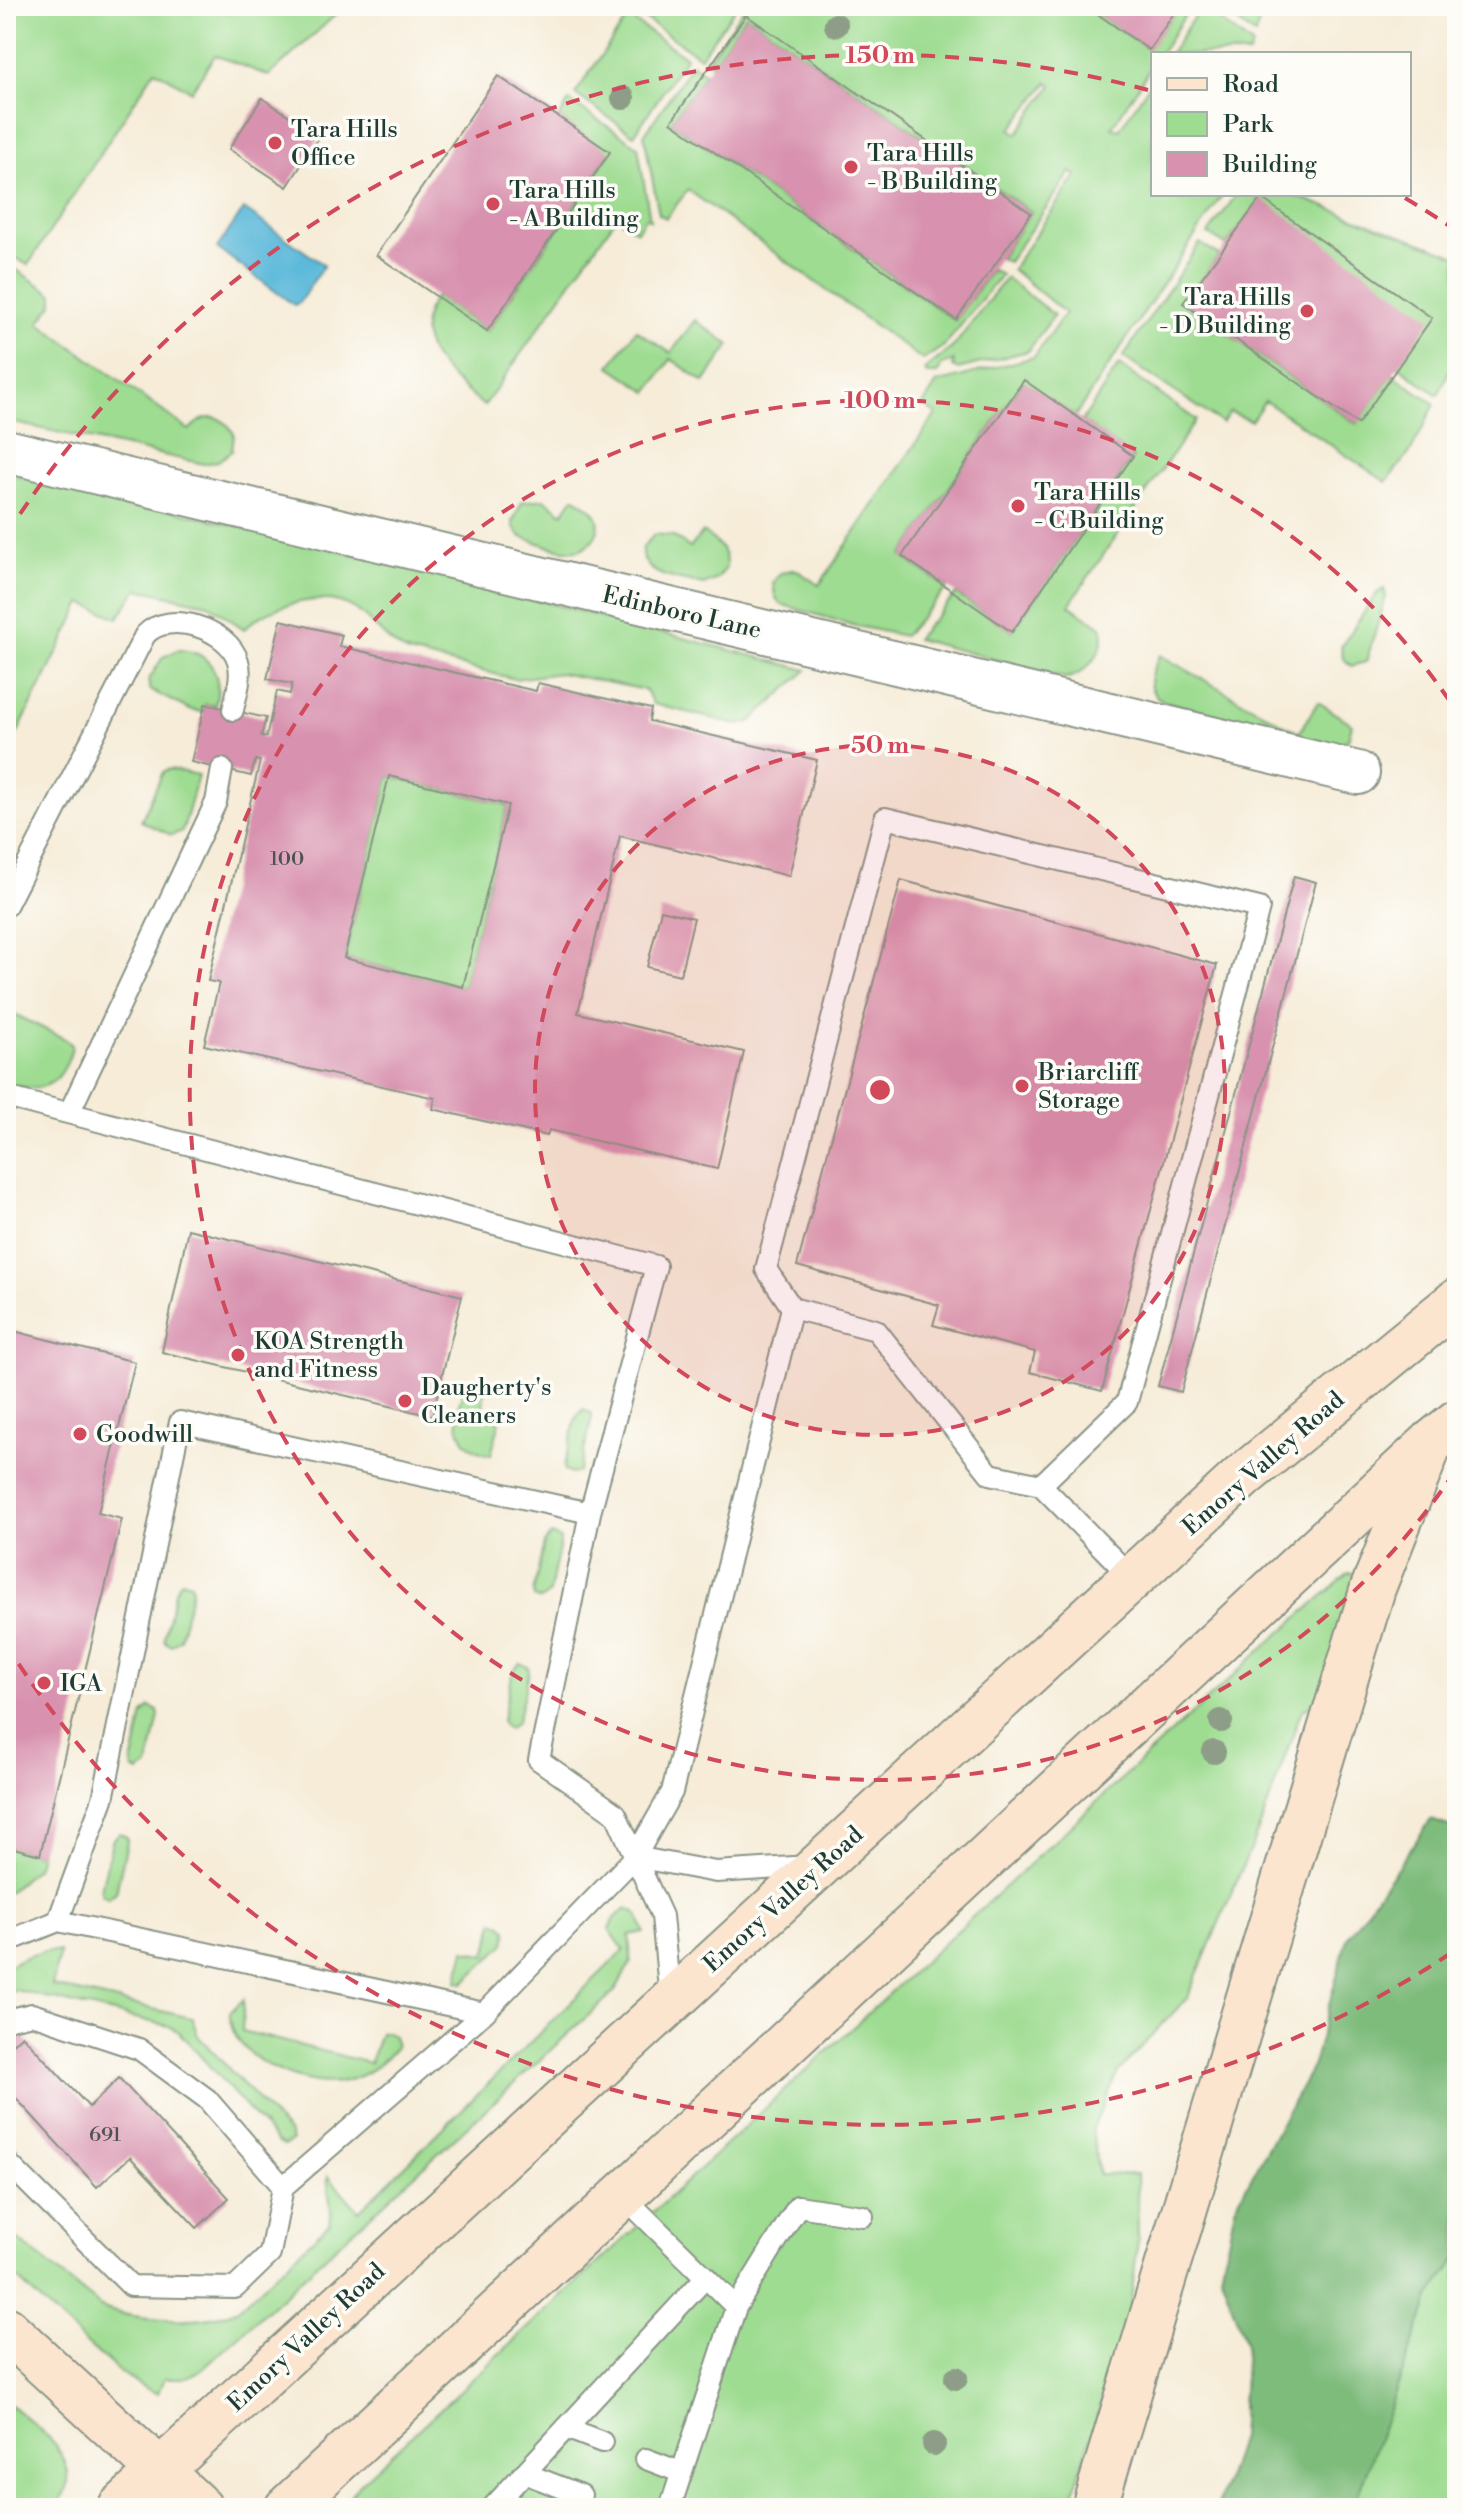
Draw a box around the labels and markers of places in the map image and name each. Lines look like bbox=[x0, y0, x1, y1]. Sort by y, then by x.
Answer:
place label: Tara Hills Office bbox=[291, 115, 398, 173]
marker: Tara Hills Office bbox=[266, 134, 284, 152]
place label: Tara Hills - B Building bbox=[867, 139, 998, 197]
marker: Tara Hills - B Building bbox=[842, 158, 860, 176]
place label: Tara Hills - A Building bbox=[509, 176, 639, 234]
marker: Tara Hills - A Building bbox=[484, 195, 502, 213]
place label: Tara Hills - D Building bbox=[1159, 283, 1292, 341]
marker: Tara Hills - D Building bbox=[1298, 302, 1316, 320]
place label: Tara Hills - C Building bbox=[1034, 478, 1164, 536]
marker: Tara Hills - C Building bbox=[1009, 497, 1027, 515]
place label: Briarcliff Storage bbox=[1037, 1058, 1140, 1116]
centre of rings bbox=[866, 1076, 894, 1104]
marker: Briarcliff Storage bbox=[1013, 1077, 1031, 1095]
place label: KOA Strength and Fitness bbox=[254, 1327, 404, 1385]
marker: KOA Strength and Fitness bbox=[229, 1346, 247, 1364]
place label: Daugherty's Cleaners bbox=[421, 1373, 551, 1431]
marker: Daugherty's Cleaners bbox=[396, 1392, 414, 1410]
place label: Goodwill bbox=[96, 1420, 193, 1450]
marker: Goodwill bbox=[71, 1425, 89, 1443]
place label: IGA bbox=[60, 1669, 103, 1699]
marker: IGA bbox=[35, 1674, 53, 1692]

